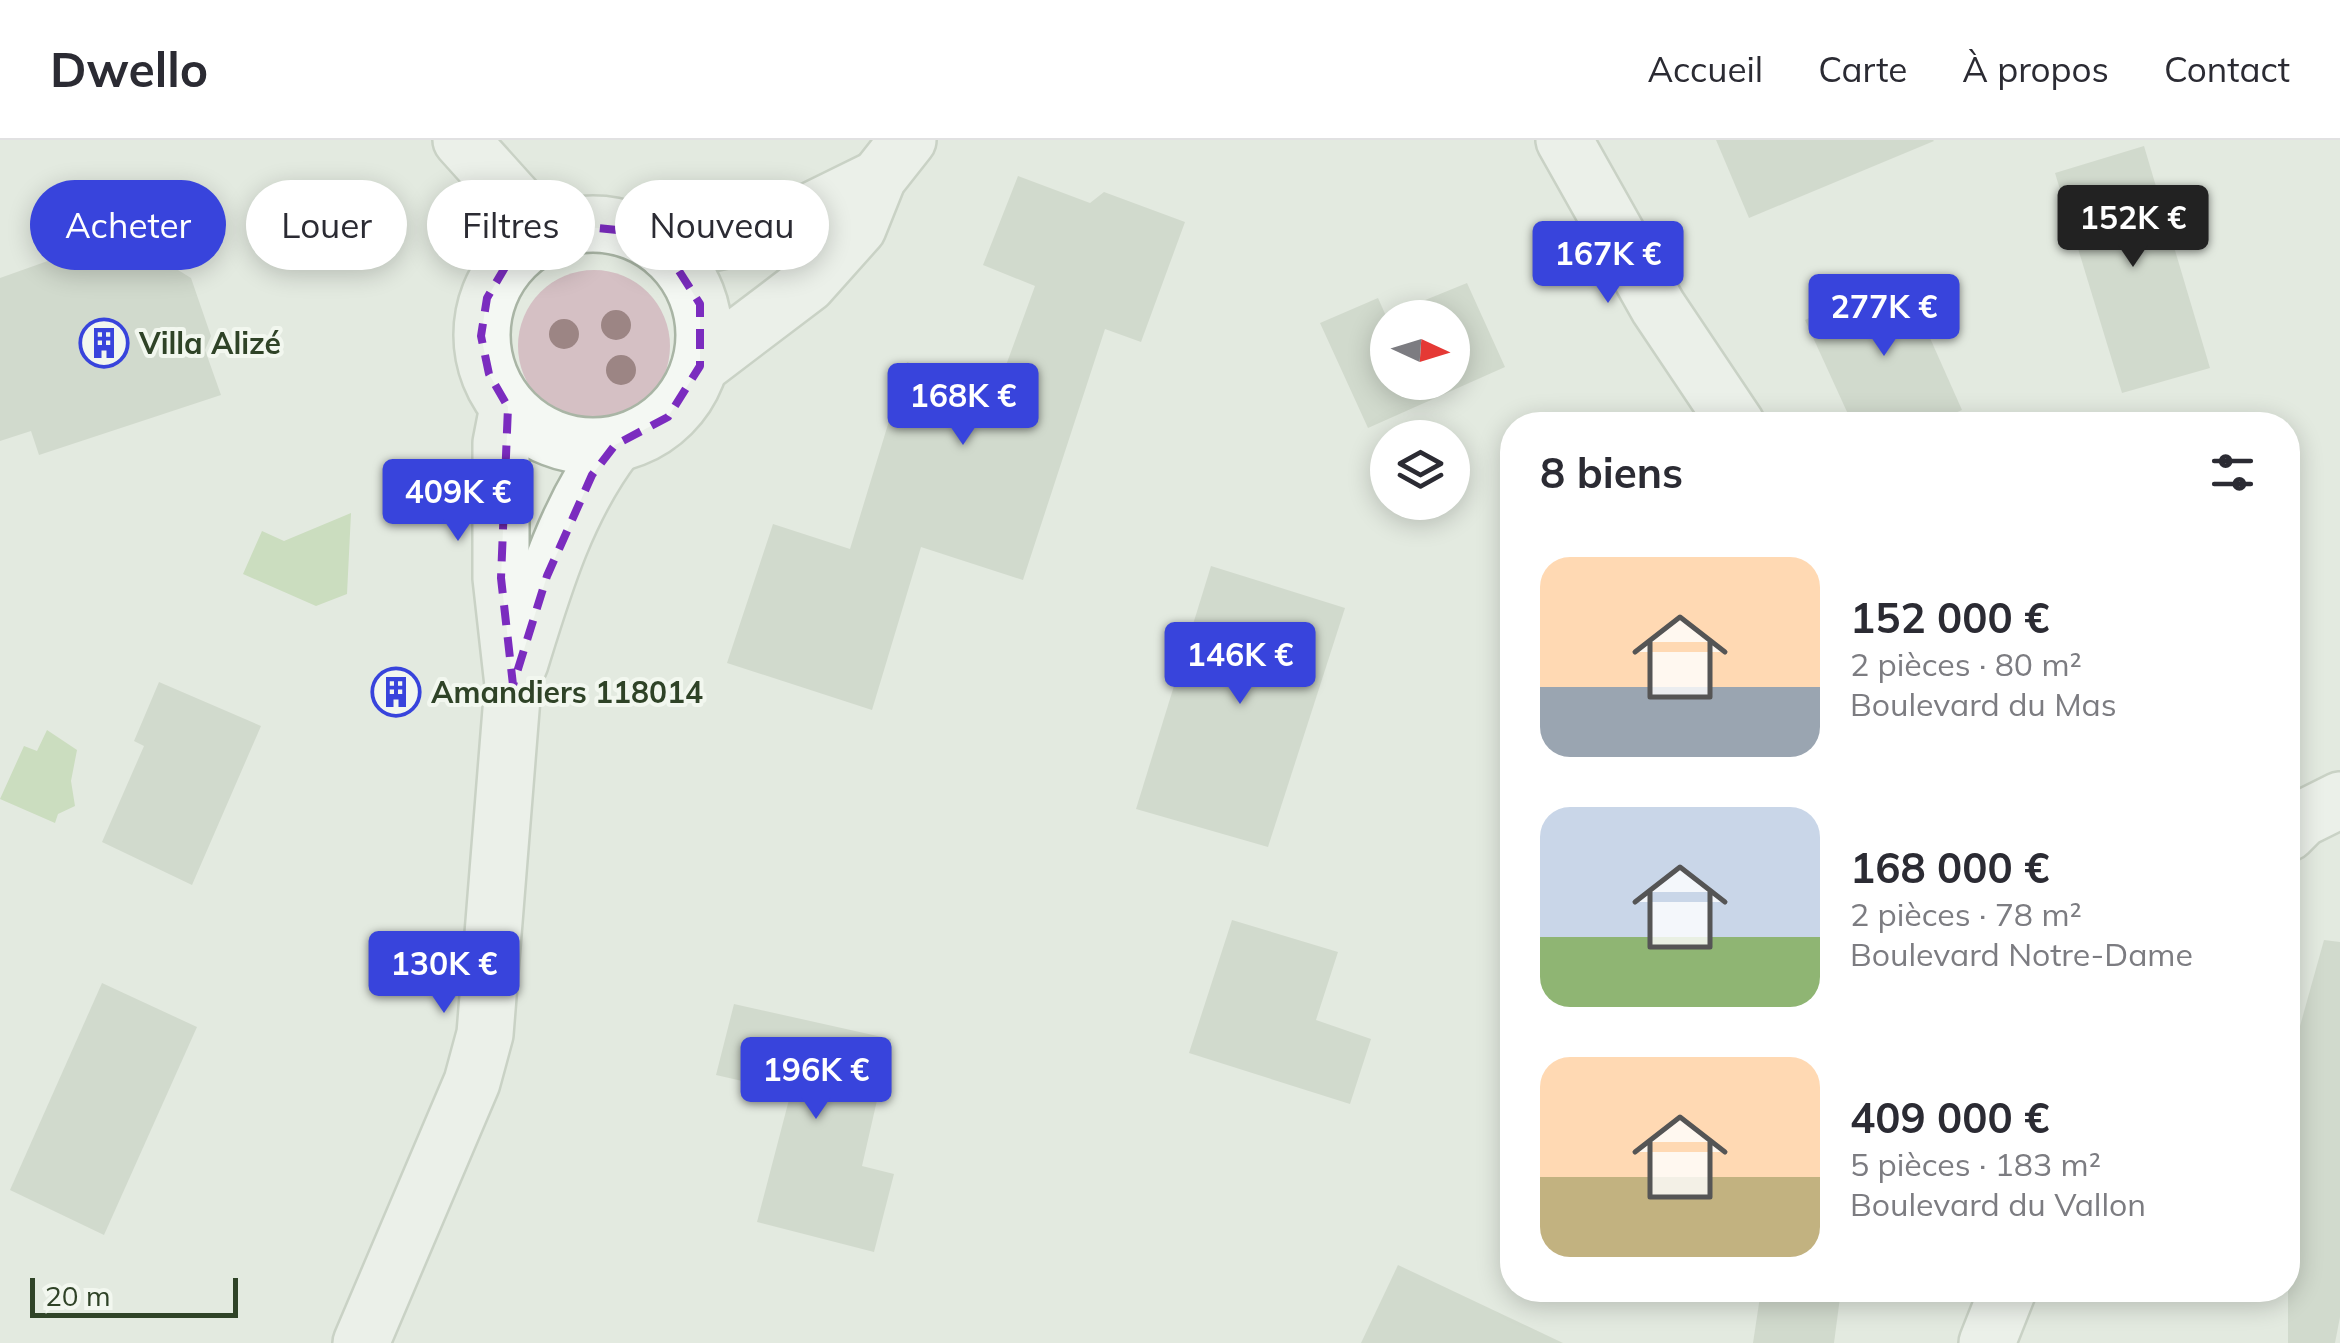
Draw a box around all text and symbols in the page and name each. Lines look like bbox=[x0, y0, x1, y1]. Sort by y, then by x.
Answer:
text: Dwello bbox=[50, 39, 208, 99]
text: Accueil bbox=[1647, 47, 1763, 91]
text: Carte bbox=[1818, 47, 1907, 91]
text: À propos bbox=[1962, 47, 2109, 91]
text: Contact bbox=[2164, 47, 2290, 91]
chip: Acheter bbox=[30, 180, 226, 270]
chip: Louer bbox=[246, 180, 407, 270]
chip: Filtres bbox=[427, 180, 595, 270]
chip: Nouveau bbox=[615, 180, 829, 270]
pin: 152K € bbox=[2052, 185, 2214, 270]
text: 152K € bbox=[2080, 197, 2186, 237]
pin: 167K € bbox=[1527, 221, 1689, 306]
text: 167K € bbox=[1555, 233, 1661, 273]
pin: 277K € bbox=[1803, 274, 1965, 359]
text: 277K € bbox=[1831, 286, 1937, 326]
north arrow bbox=[1370, 300, 1470, 400]
map controls bbox=[1370, 300, 1470, 520]
building icon: Villa Alizé bbox=[78, 317, 130, 369]
place label: Villa Alizé bbox=[138, 324, 281, 362]
pin: 168K € bbox=[882, 363, 1044, 448]
text: 168K € bbox=[910, 375, 1016, 415]
button: layers bbox=[1370, 420, 1470, 520]
icon: filters bbox=[2205, 445, 2260, 500]
text: 8 biens bbox=[1540, 446, 1683, 499]
pin: 409K € bbox=[377, 459, 539, 544]
text: 409K € bbox=[405, 471, 511, 511]
text: 152 000 € bbox=[1850, 591, 2049, 644]
icon: home bbox=[1620, 597, 1740, 717]
pin: 146K € bbox=[1159, 622, 1321, 707]
text: 146K € bbox=[1187, 634, 1293, 674]
text: 2 pièces · 80 m² bbox=[1850, 644, 2082, 684]
building icon: Amandiers 118014 bbox=[370, 666, 422, 718]
place label: Amandiers 118014 bbox=[431, 673, 703, 711]
text: Boulevard du Mas bbox=[1850, 684, 2117, 724]
text: 168 000 € bbox=[1850, 841, 2049, 894]
icon: home bbox=[1620, 847, 1740, 967]
text: 2 pièces · 78 m² bbox=[1850, 894, 2082, 934]
pin: 130K € bbox=[363, 931, 525, 1016]
text: Boulevard Notre-Dame bbox=[1850, 934, 2193, 974]
text: 130K € bbox=[391, 943, 497, 983]
pin: 196K € bbox=[735, 1037, 897, 1122]
text: 196K € bbox=[763, 1049, 869, 1089]
text: 409 000 € bbox=[1850, 1091, 2049, 1144]
icon: home bbox=[1620, 1097, 1740, 1217]
text: 5 pièces · 183 m² bbox=[1850, 1144, 2101, 1184]
text: Boulevard du Vallon bbox=[1850, 1184, 2146, 1224]
scale bar bbox=[30, 1273, 238, 1318]
text: 20 m bbox=[45, 1278, 111, 1313]

